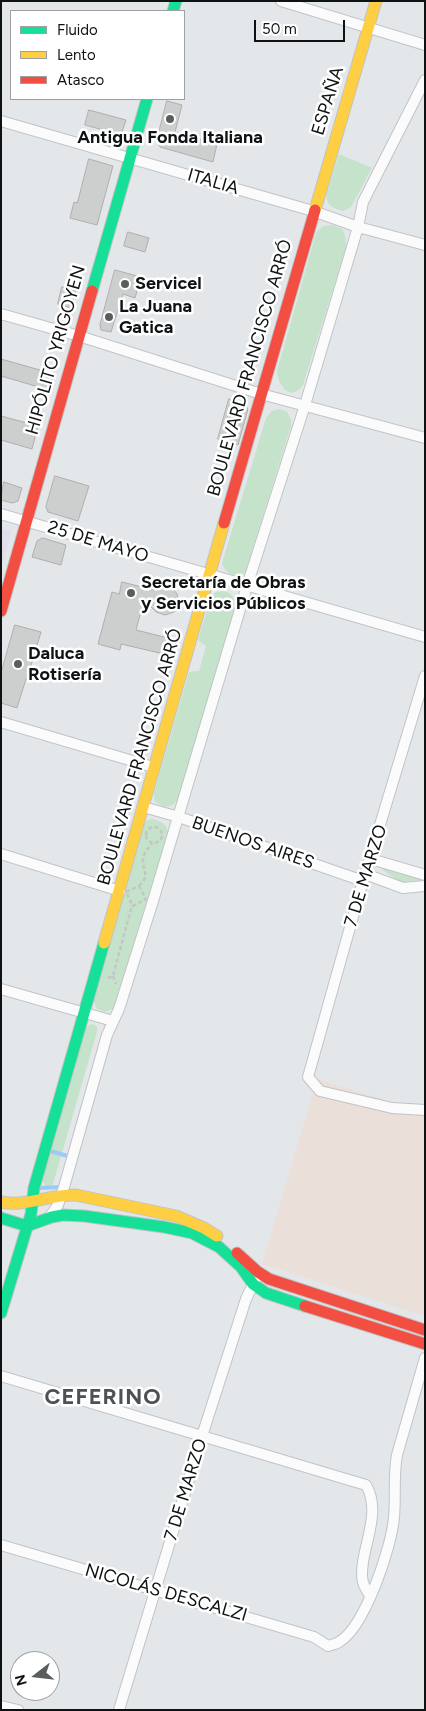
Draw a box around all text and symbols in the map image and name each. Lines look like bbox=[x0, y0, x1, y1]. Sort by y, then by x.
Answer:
legend bbox=[10, 10, 185, 100]
scale bar bbox=[256, 10, 347, 42]
text: 50 m bbox=[262, 20, 297, 38]
text: Fluido bbox=[57, 21, 98, 39]
text: Lento bbox=[57, 46, 96, 64]
street label: ESPAÑA bbox=[307, 64, 349, 138]
text: Atasco bbox=[57, 71, 104, 89]
marker: Antigua Fonda Italiana bbox=[164, 113, 176, 125]
place label: Antigua Fonda Italiana bbox=[77, 127, 263, 149]
street label: ITALIA bbox=[185, 164, 241, 200]
street label: BOULEVARD FRANCISCO ARRÓ bbox=[203, 237, 297, 499]
street label: HIPÓLITO YRIGOYEN bbox=[21, 263, 91, 437]
place label: Servicel bbox=[135, 273, 202, 295]
marker: Servicel bbox=[119, 278, 131, 290]
place label: La Juana Gatica bbox=[119, 296, 192, 338]
marker: La Juana Gatica bbox=[103, 311, 115, 323]
street label: 25 DE MAYO bbox=[45, 516, 151, 568]
place label: Secretaría de Obras y Servicios Públicos bbox=[141, 572, 305, 614]
marker: Secretaría de Obras y Servicios Públicos bbox=[125, 587, 137, 599]
street label: BOULEVARD FRANCISCO ARRÓ bbox=[93, 626, 187, 888]
place label: Daluca Rotisería bbox=[28, 643, 102, 686]
marker: Daluca Rotisería bbox=[12, 658, 24, 670]
street label: BUENOS AIRES bbox=[189, 812, 317, 874]
street label: 7 DE MARZO bbox=[340, 822, 392, 930]
district label: CEFERINO bbox=[44, 1385, 162, 1411]
street label: 7 DE MARZO bbox=[160, 1436, 212, 1544]
street label: NICOLÁS DESCALZI bbox=[82, 1559, 250, 1627]
north arrow bbox=[10, 1651, 60, 1701]
text: N bbox=[11, 1672, 31, 1688]

